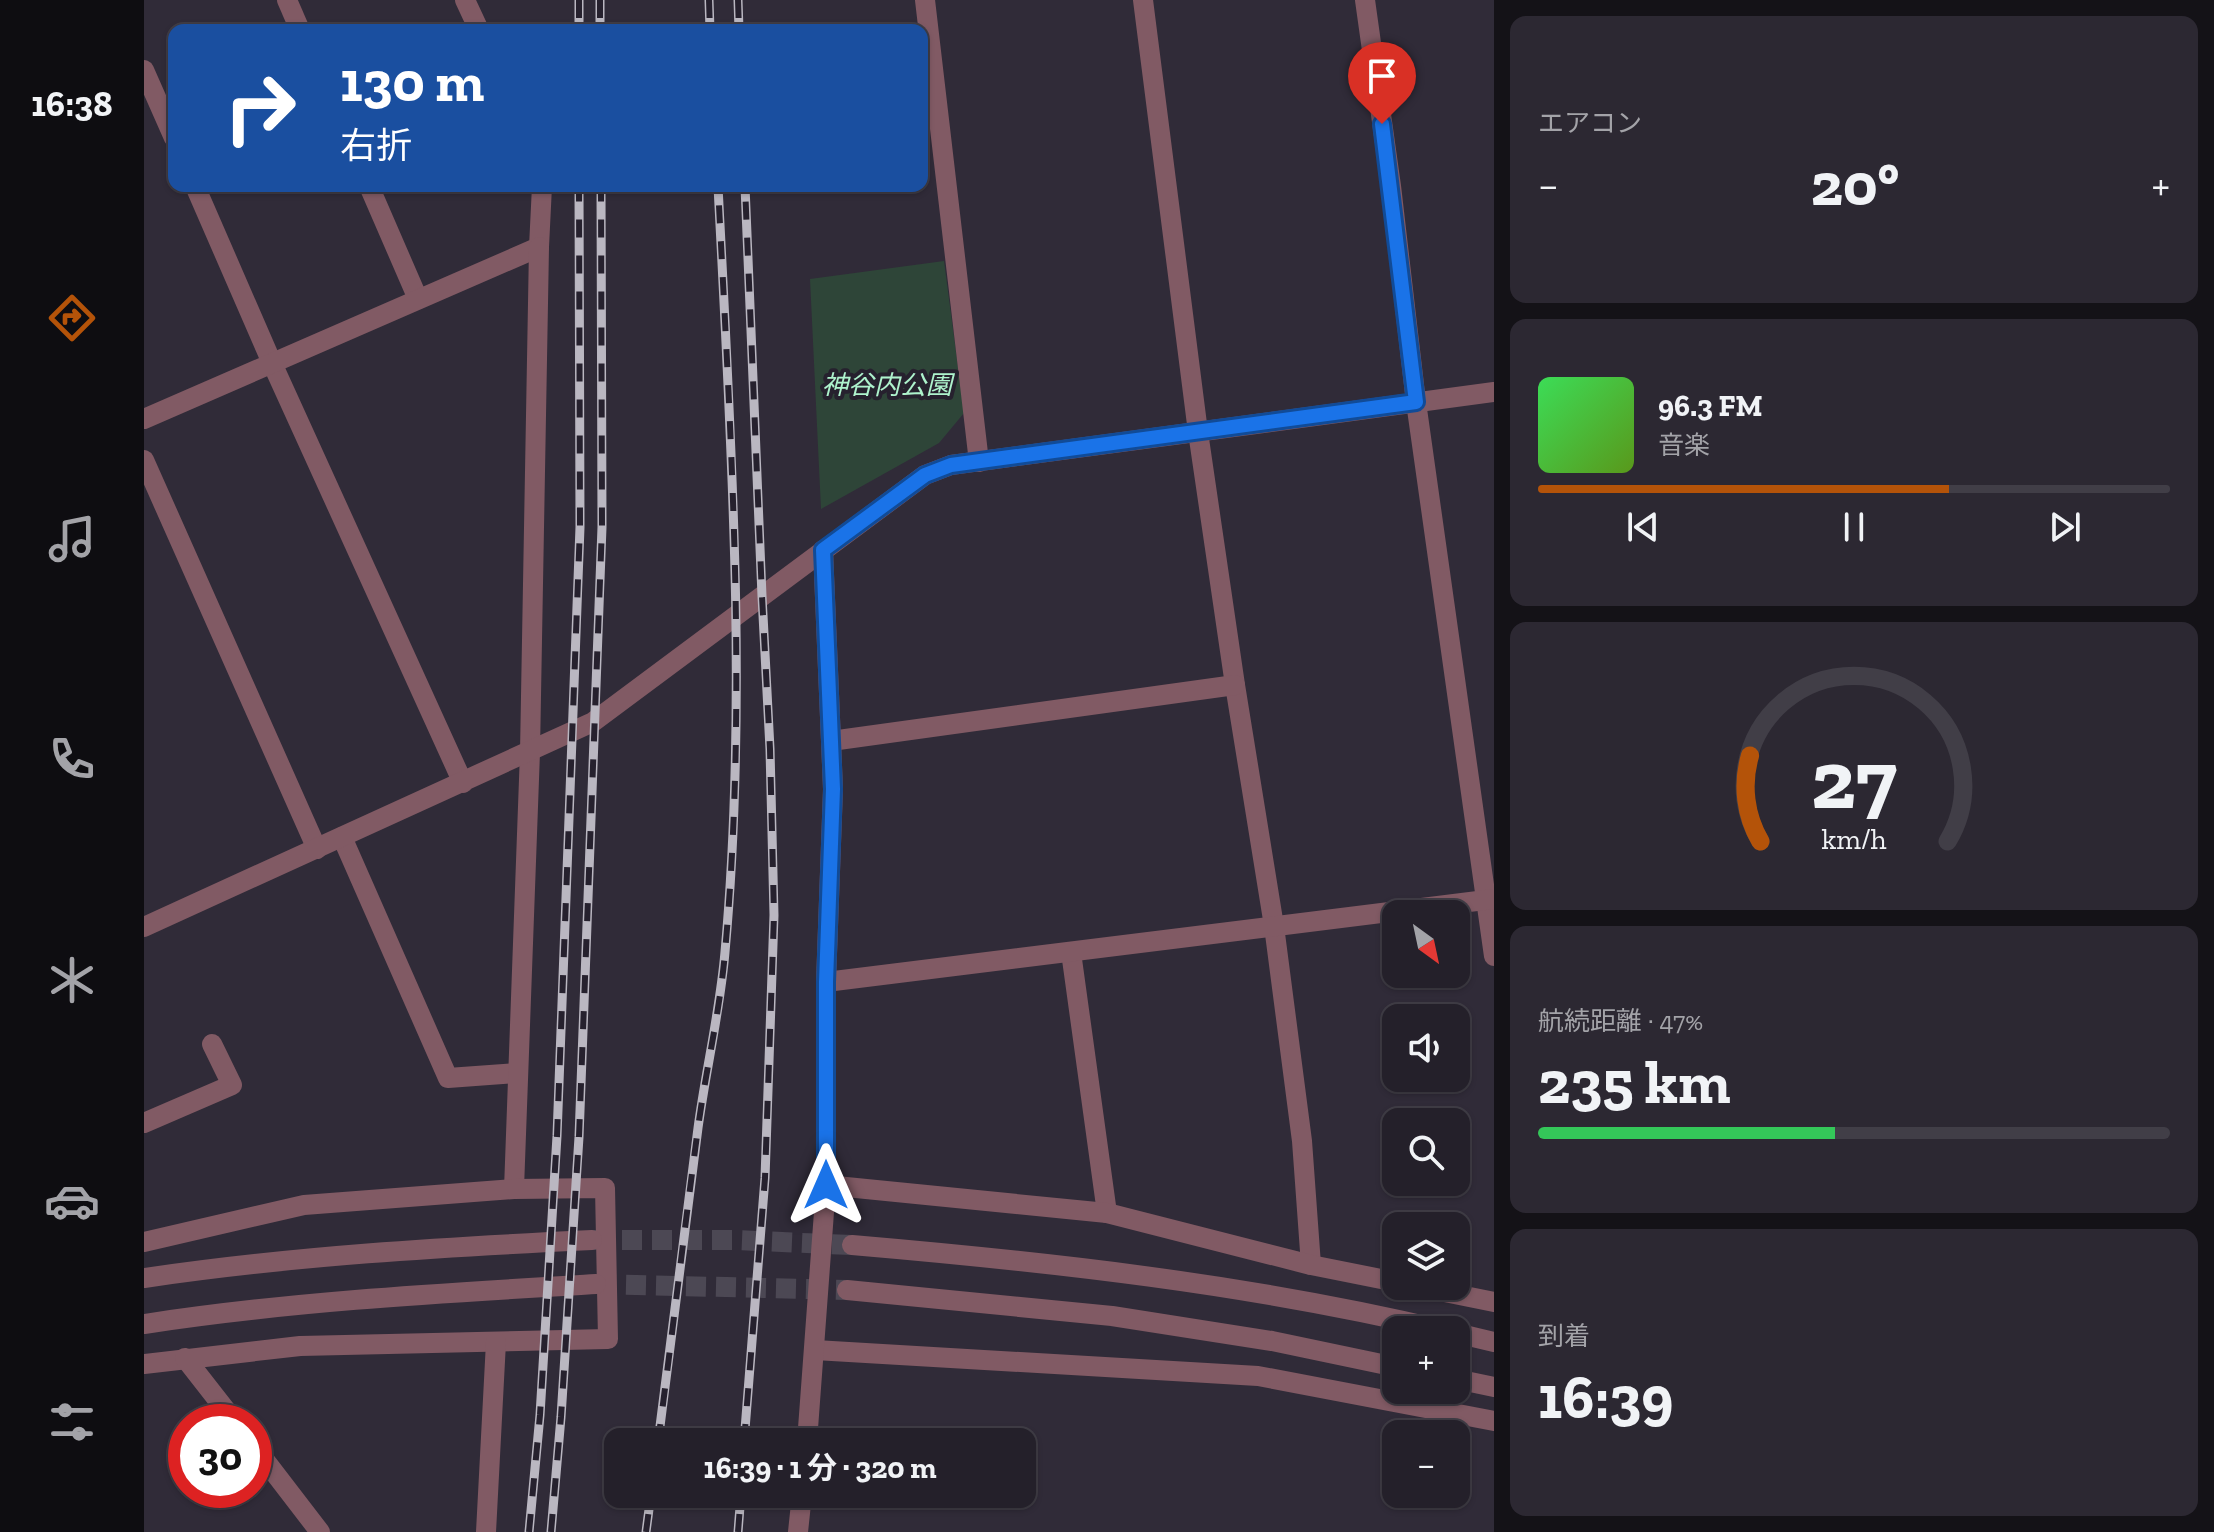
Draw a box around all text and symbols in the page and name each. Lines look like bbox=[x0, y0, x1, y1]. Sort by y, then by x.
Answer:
pin bbox=[1348, 42, 1416, 124]
text: 130 m bbox=[340, 48, 484, 115]
icon: arrive bbox=[1360, 54, 1404, 98]
icon: right bbox=[208, 56, 312, 160]
text: 16:38 bbox=[31, 82, 113, 125]
text: エアコン bbox=[1538, 107, 1642, 139]
text: 右折 bbox=[340, 124, 412, 167]
text: 20° bbox=[1811, 148, 1899, 220]
text: − bbox=[1538, 158, 1559, 211]
text: + bbox=[2151, 158, 2170, 211]
icon: directions bbox=[44, 290, 100, 346]
park label: 神谷内公園 bbox=[822, 369, 956, 401]
text: 96.3 FM bbox=[1658, 388, 1763, 424]
text: 音楽 bbox=[1658, 429, 1710, 461]
icon: previous bbox=[1621, 505, 1665, 549]
icon: pause bbox=[1832, 505, 1876, 549]
icon: next bbox=[2043, 505, 2087, 549]
icon: music bbox=[44, 511, 100, 567]
text: 27 bbox=[1811, 729, 1897, 829]
icon: phone bbox=[44, 731, 100, 787]
text: km/h bbox=[1821, 822, 1887, 856]
north arrow bbox=[1382, 900, 1470, 988]
map controls bbox=[1382, 900, 1470, 1508]
icon: climate bbox=[44, 952, 100, 1008]
button: sound bbox=[1382, 1004, 1470, 1092]
text: 航続距離 · 47% bbox=[1538, 1005, 1703, 1037]
text: 235 km bbox=[1538, 1046, 1730, 1118]
button: search bbox=[1382, 1108, 1470, 1196]
position arrow bbox=[784, 1143, 868, 1227]
icon: car bbox=[44, 1173, 100, 1229]
button: layers bbox=[1382, 1212, 1470, 1300]
button: + bbox=[1382, 1316, 1470, 1404]
text: 到着 bbox=[1538, 1320, 1590, 1352]
text: 16:39 bbox=[1538, 1361, 1673, 1433]
icon: filters bbox=[44, 1394, 100, 1450]
speed limit sign: 30 bbox=[168, 1404, 272, 1508]
button: − bbox=[1382, 1420, 1470, 1508]
text: 16:39 · 1 分 · 320 m bbox=[704, 1450, 936, 1486]

